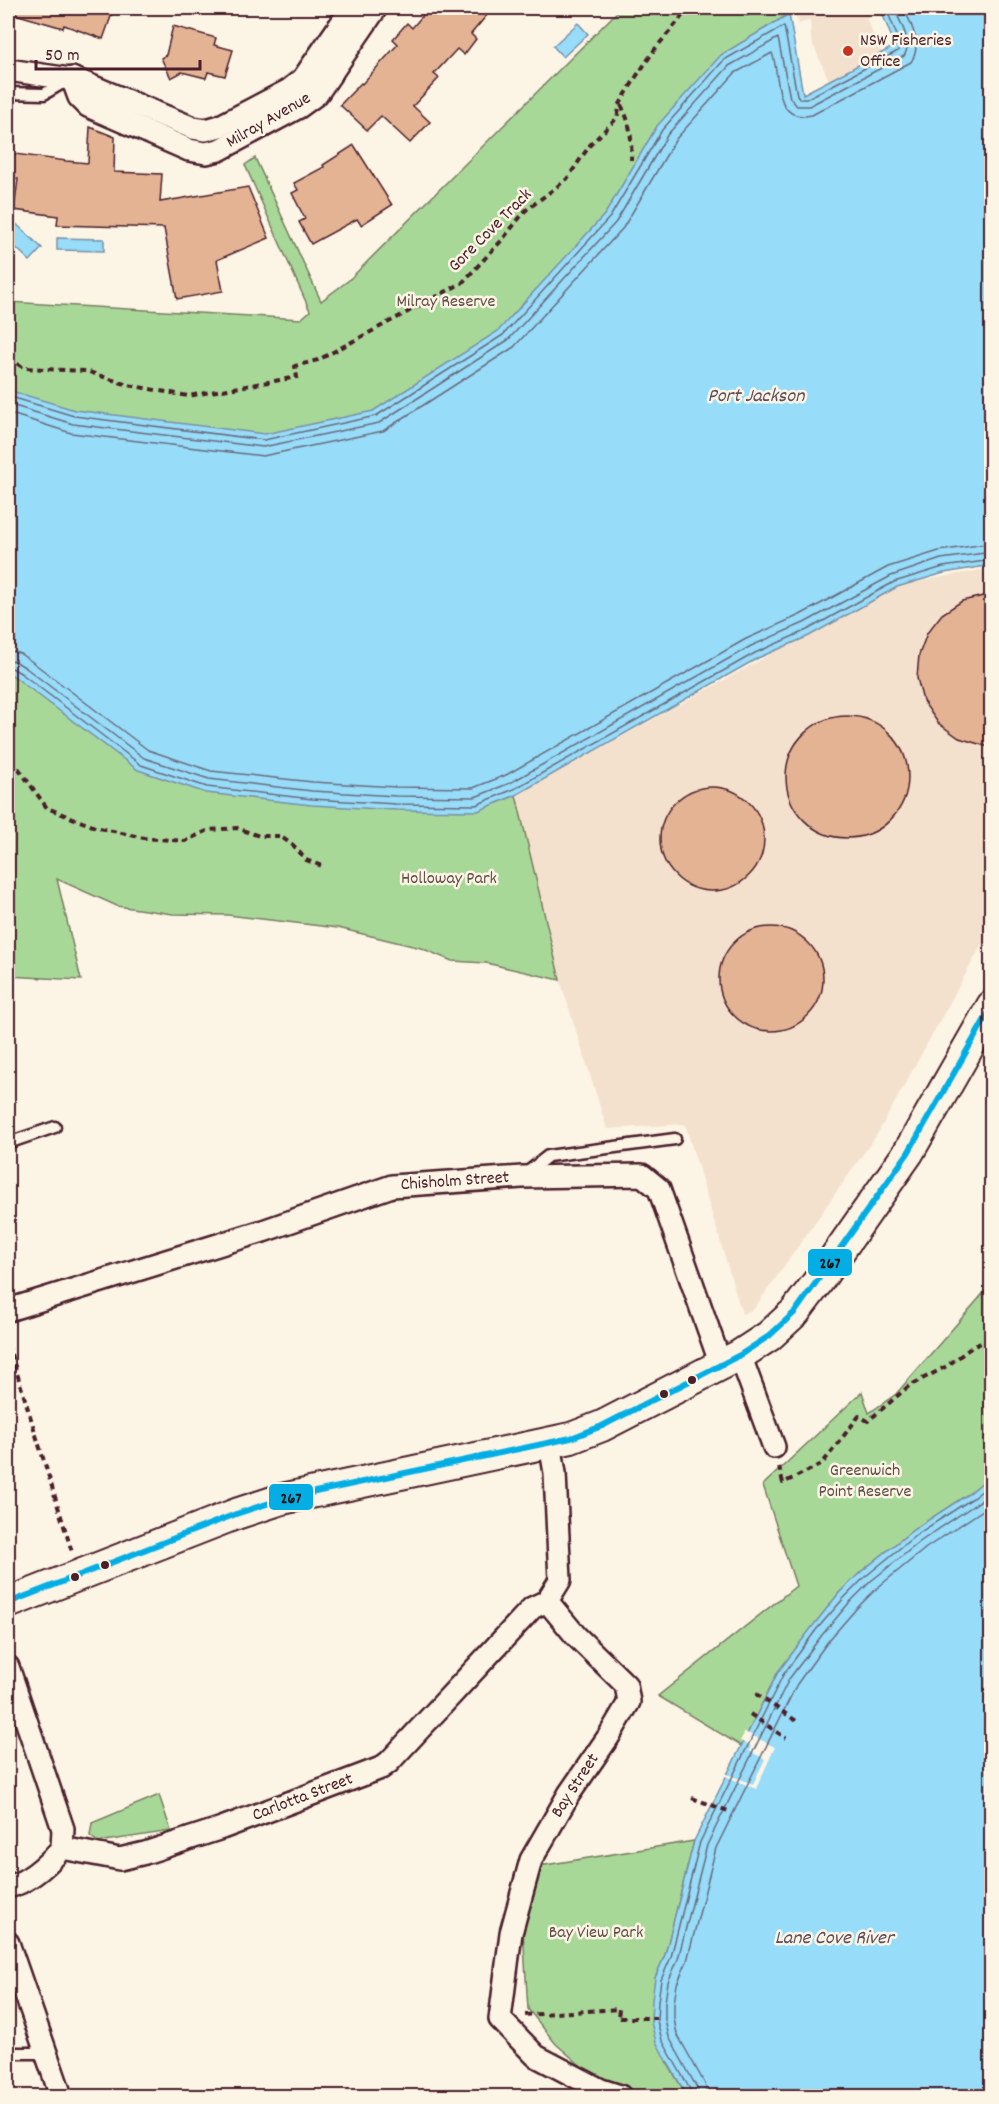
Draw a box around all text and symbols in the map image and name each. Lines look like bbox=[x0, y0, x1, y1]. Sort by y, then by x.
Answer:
place label: NSW Fisheries Office bbox=[860, 29, 952, 75]
scale bar bbox=[36, 33, 200, 71]
text: 50 m bbox=[45, 44, 80, 69]
marker: NSW Fisheries Office bbox=[841, 44, 855, 58]
street label: Milray Avenue bbox=[222, 87, 316, 155]
street label: Gore Cove Track bbox=[444, 184, 538, 278]
park label: Milray Reserve bbox=[397, 290, 496, 315]
water label: Port Jackson bbox=[708, 383, 805, 411]
park label: Holloway Park bbox=[401, 867, 497, 892]
street label: Chisholm Street bbox=[400, 1166, 510, 1198]
line badge: 267 bbox=[807, 1248, 853, 1277]
text: 267 bbox=[820, 1253, 840, 1276]
unlabelled marker bbox=[686, 1374, 698, 1386]
unlabelled marker bbox=[658, 1388, 670, 1400]
park label: Greenwich Point Reserve bbox=[819, 1459, 912, 1505]
line badge: 267 bbox=[268, 1483, 314, 1511]
text: 267 bbox=[281, 1488, 301, 1511]
unlabelled marker bbox=[99, 1559, 111, 1571]
unlabelled marker bbox=[69, 1571, 81, 1583]
street label: Bay Street bbox=[546, 1749, 606, 1823]
street label: Carlotta Street bbox=[249, 1767, 357, 1829]
park label: Bay View Park bbox=[549, 1921, 643, 1946]
water label: Lane Cove River bbox=[775, 1925, 896, 1953]

